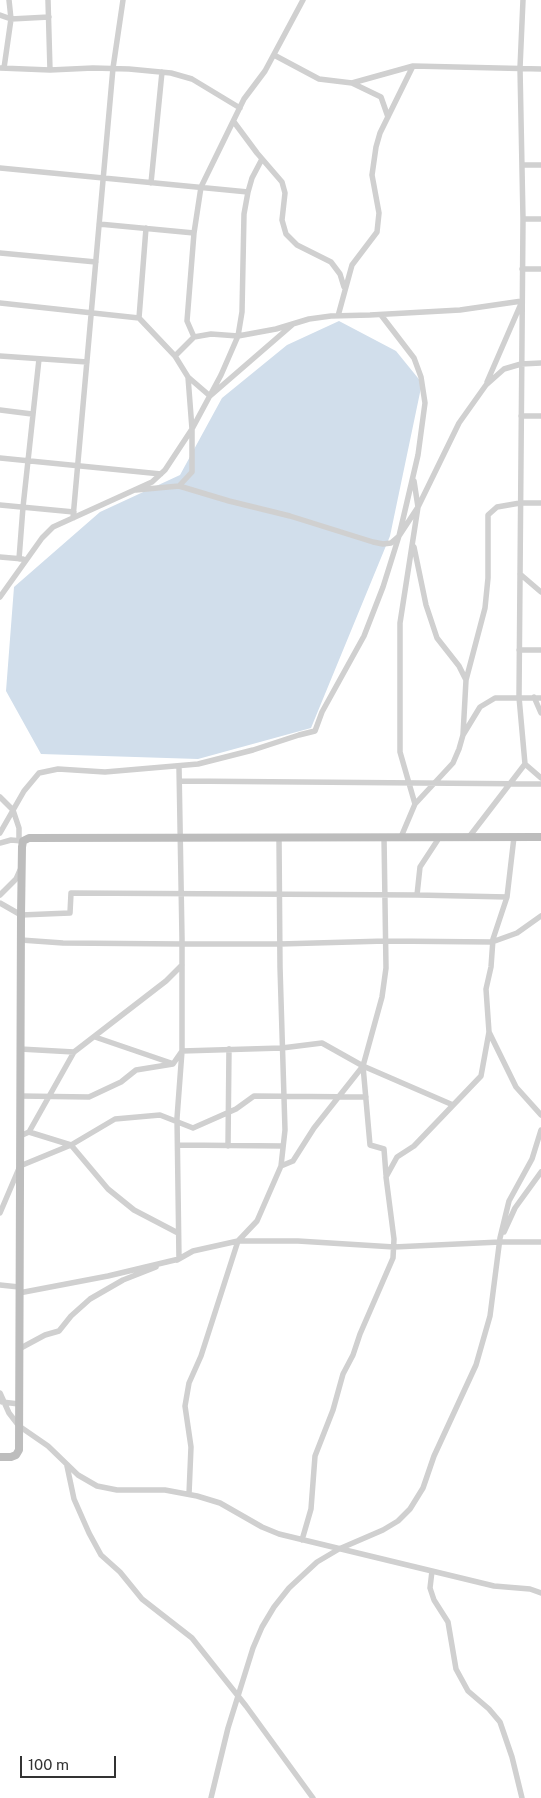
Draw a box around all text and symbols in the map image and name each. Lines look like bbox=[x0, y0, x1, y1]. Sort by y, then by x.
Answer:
scale bar bbox=[22, 1746, 119, 1778]
text: 100 m bbox=[28, 1756, 69, 1773]

